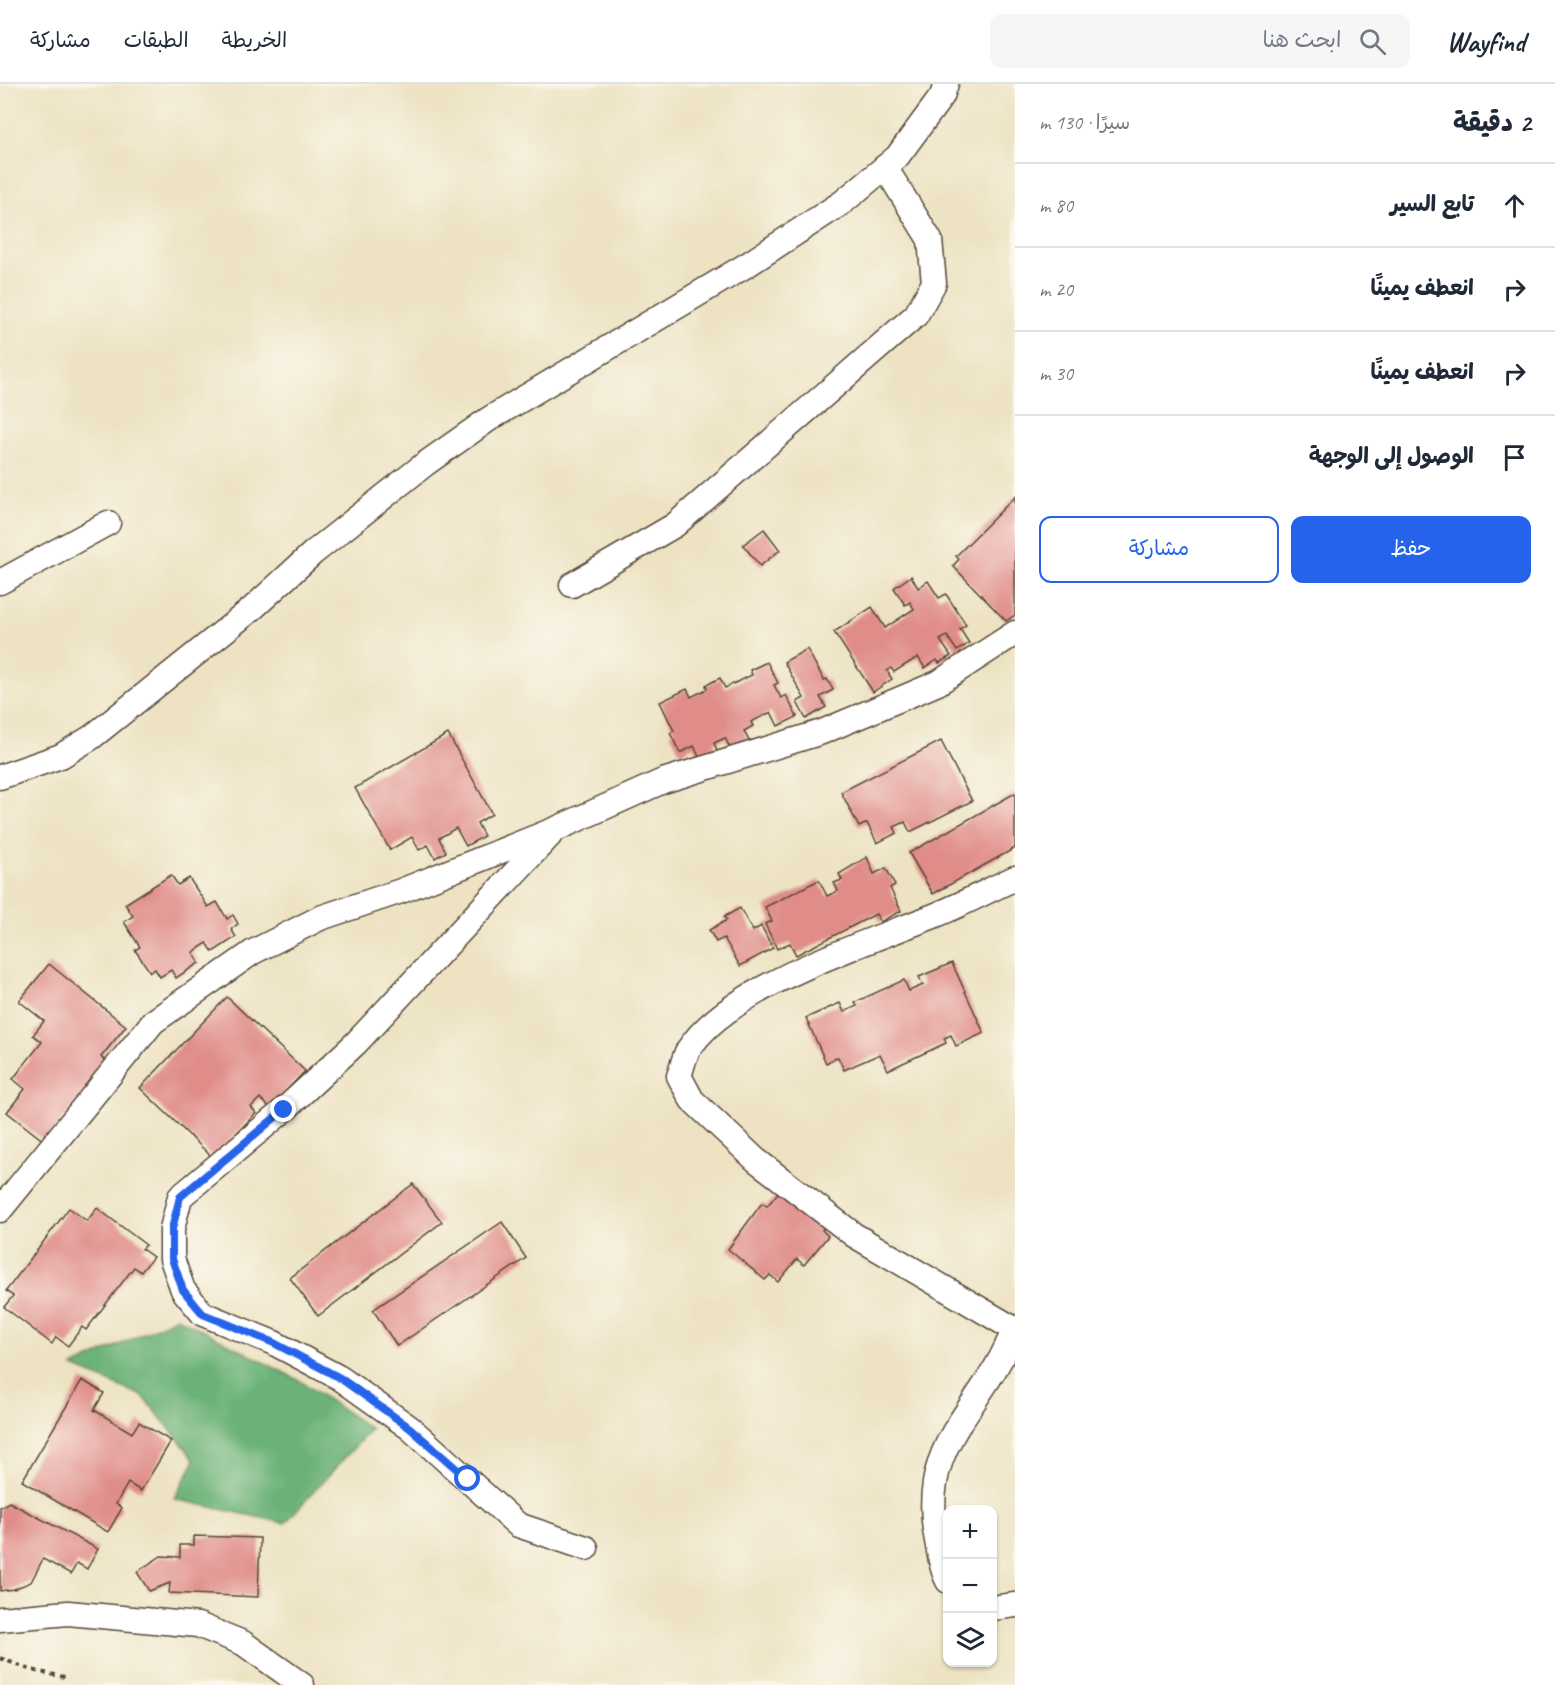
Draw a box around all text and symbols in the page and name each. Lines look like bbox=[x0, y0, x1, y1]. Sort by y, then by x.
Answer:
search box bbox=[990, 14, 1410, 68]
text: Wayfind bbox=[1446, 24, 1525, 59]
icon: search bbox=[1356, 25, 1389, 58]
text: ابحث هنا bbox=[1263, 26, 1341, 54]
text: مشاركة bbox=[30, 27, 91, 53]
text: الطبقات bbox=[124, 27, 189, 53]
text: الخريطة bbox=[222, 27, 287, 53]
text: 2 دقيقة bbox=[1453, 106, 1531, 139]
text: سيرًا · 130 m bbox=[1039, 110, 1130, 135]
icon: ahead bbox=[1498, 189, 1531, 222]
text: تابع السير bbox=[1390, 190, 1474, 218]
text: 80 m bbox=[1039, 193, 1073, 218]
icon: right bbox=[1498, 273, 1531, 306]
text: انعطف يمينًا bbox=[1370, 274, 1474, 302]
text: 20 m bbox=[1039, 277, 1073, 302]
icon: right bbox=[1498, 357, 1531, 390]
text: انعطف يمينًا bbox=[1370, 358, 1474, 386]
text: 30 m bbox=[1039, 361, 1073, 386]
icon: arrive bbox=[1498, 441, 1531, 474]
text: الوصول إلى الوجهة bbox=[1309, 442, 1474, 470]
button: مشاركة bbox=[1039, 516, 1279, 583]
button: حفظ bbox=[1291, 516, 1531, 583]
route end bbox=[270, 1096, 296, 1122]
route start bbox=[454, 1465, 480, 1491]
map controls bbox=[943, 1505, 997, 1667]
button: + bbox=[943, 1505, 997, 1559]
button: − bbox=[943, 1559, 997, 1613]
button: layers bbox=[943, 1613, 997, 1667]

